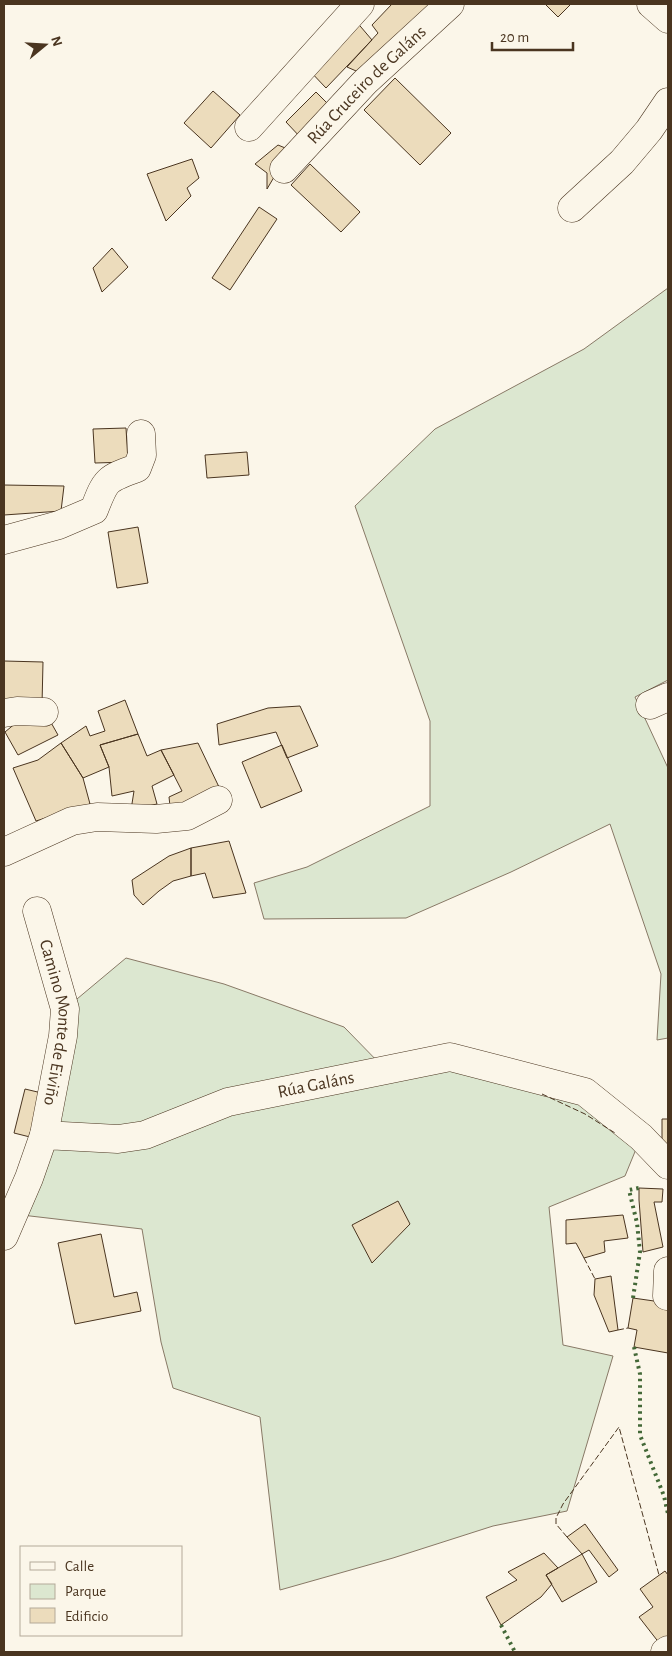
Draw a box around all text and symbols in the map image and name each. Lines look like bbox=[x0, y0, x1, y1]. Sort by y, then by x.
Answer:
north arrow bbox=[20, 20, 70, 70]
scale bar bbox=[492, 20, 573, 52]
street label: Rúa Cruceiro de Galáns bbox=[304, 23, 430, 148]
text: 20 m bbox=[500, 30, 529, 45]
text: N bbox=[48, 34, 65, 48]
street label: Camino Monte de Eiviño bbox=[36, 938, 73, 1107]
street label: Rúa Galáns bbox=[276, 1069, 356, 1102]
legend bbox=[20, 1546, 182, 1636]
text: Calle bbox=[65, 1559, 94, 1574]
text: Parque bbox=[65, 1584, 106, 1599]
text: Edificio bbox=[65, 1609, 108, 1624]

